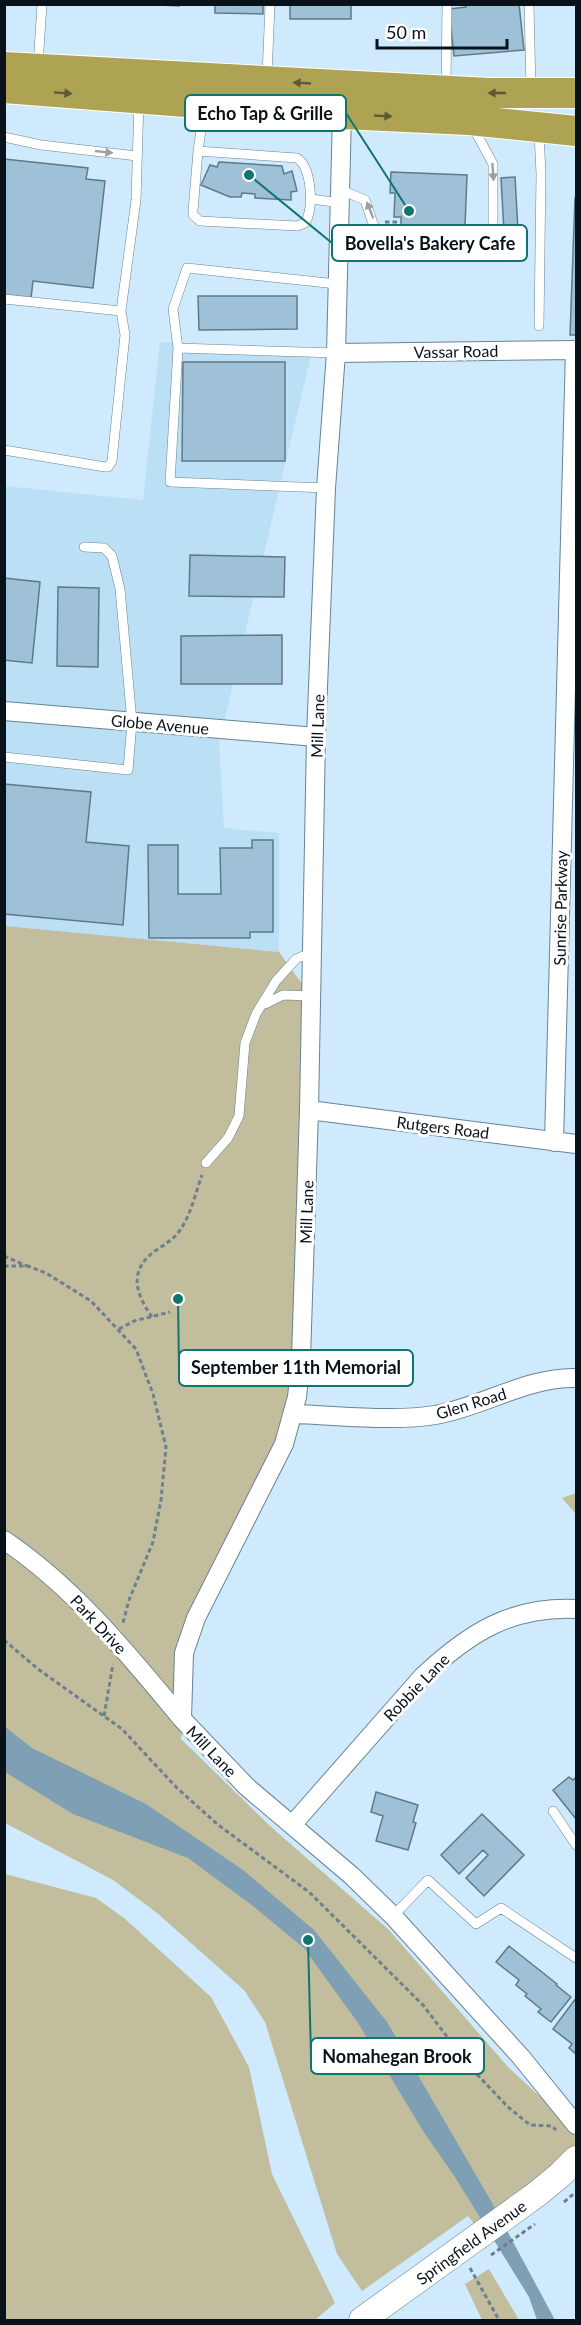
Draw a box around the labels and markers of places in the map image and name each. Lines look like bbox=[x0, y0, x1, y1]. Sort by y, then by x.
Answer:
callout: Echo Tap & Grille bbox=[185, 95, 346, 131]
callout: Bovella's Bakery Cafe bbox=[332, 225, 527, 261]
callout: September 11th Memorial bbox=[179, 1350, 413, 1386]
callout: Nomahegan Brook bbox=[311, 2038, 484, 2074]

